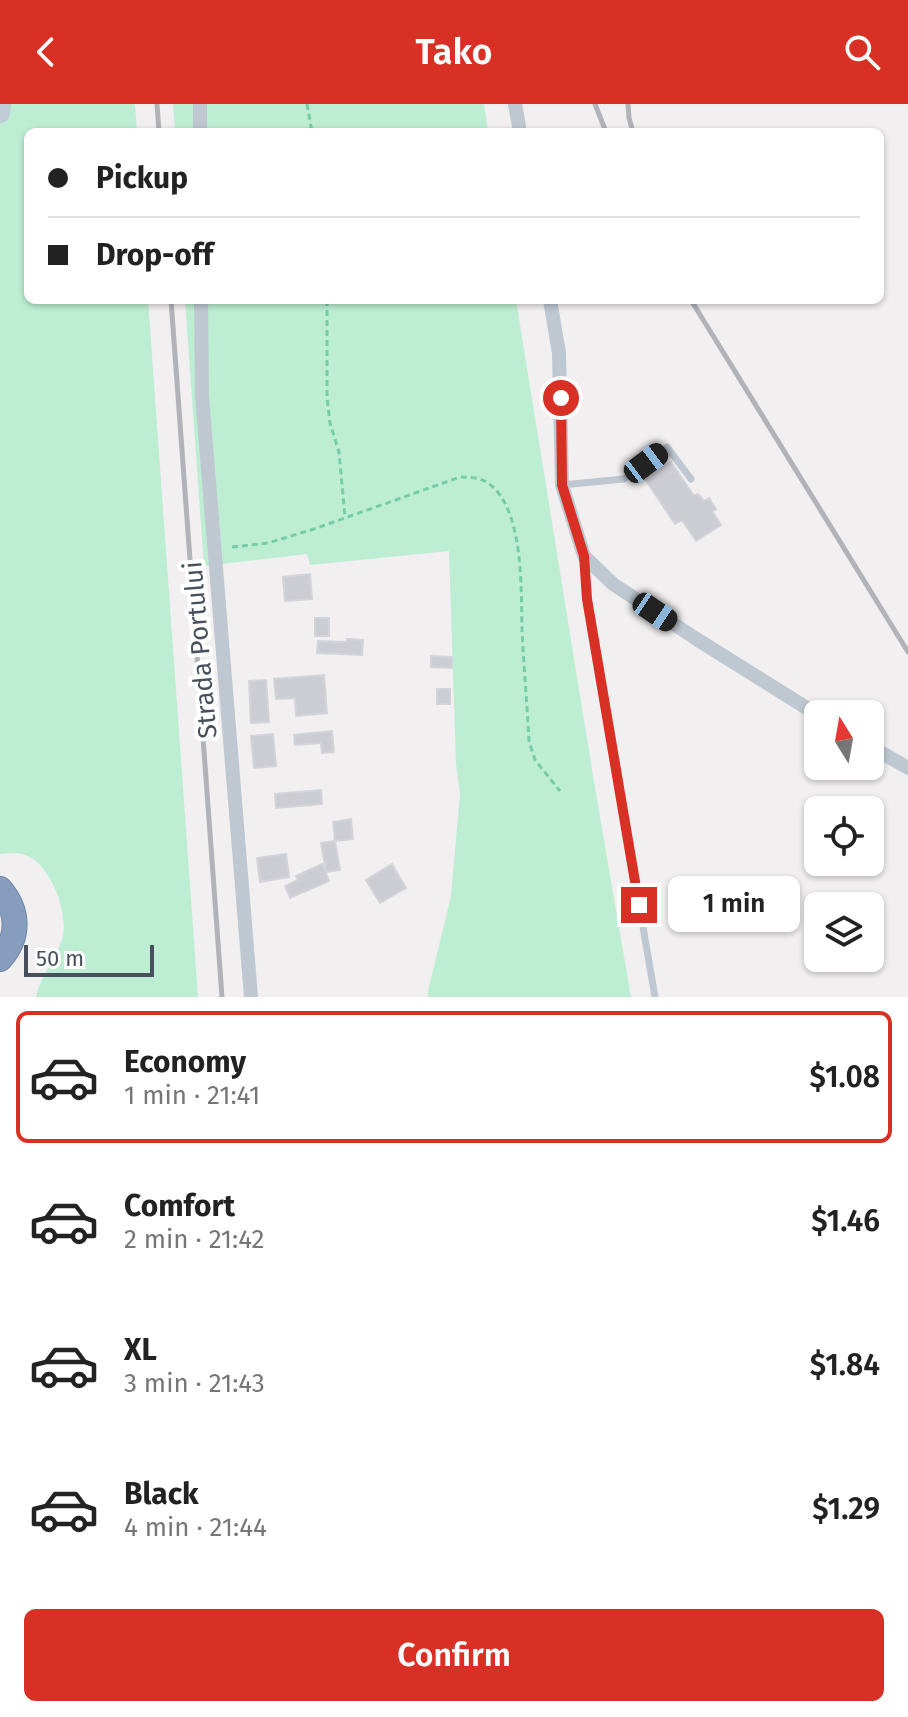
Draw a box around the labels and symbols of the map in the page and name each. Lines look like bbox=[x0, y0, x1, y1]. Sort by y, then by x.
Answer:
route start bbox=[543, 380, 579, 416]
car bbox=[620, 439, 672, 487]
street label: Strada Portului bbox=[177, 560, 224, 740]
car bbox=[628, 589, 682, 635]
north arrow bbox=[804, 700, 884, 780]
callout: 1 min bbox=[667, 877, 799, 933]
route end bbox=[621, 887, 657, 923]
scale bar bbox=[24, 941, 154, 977]

